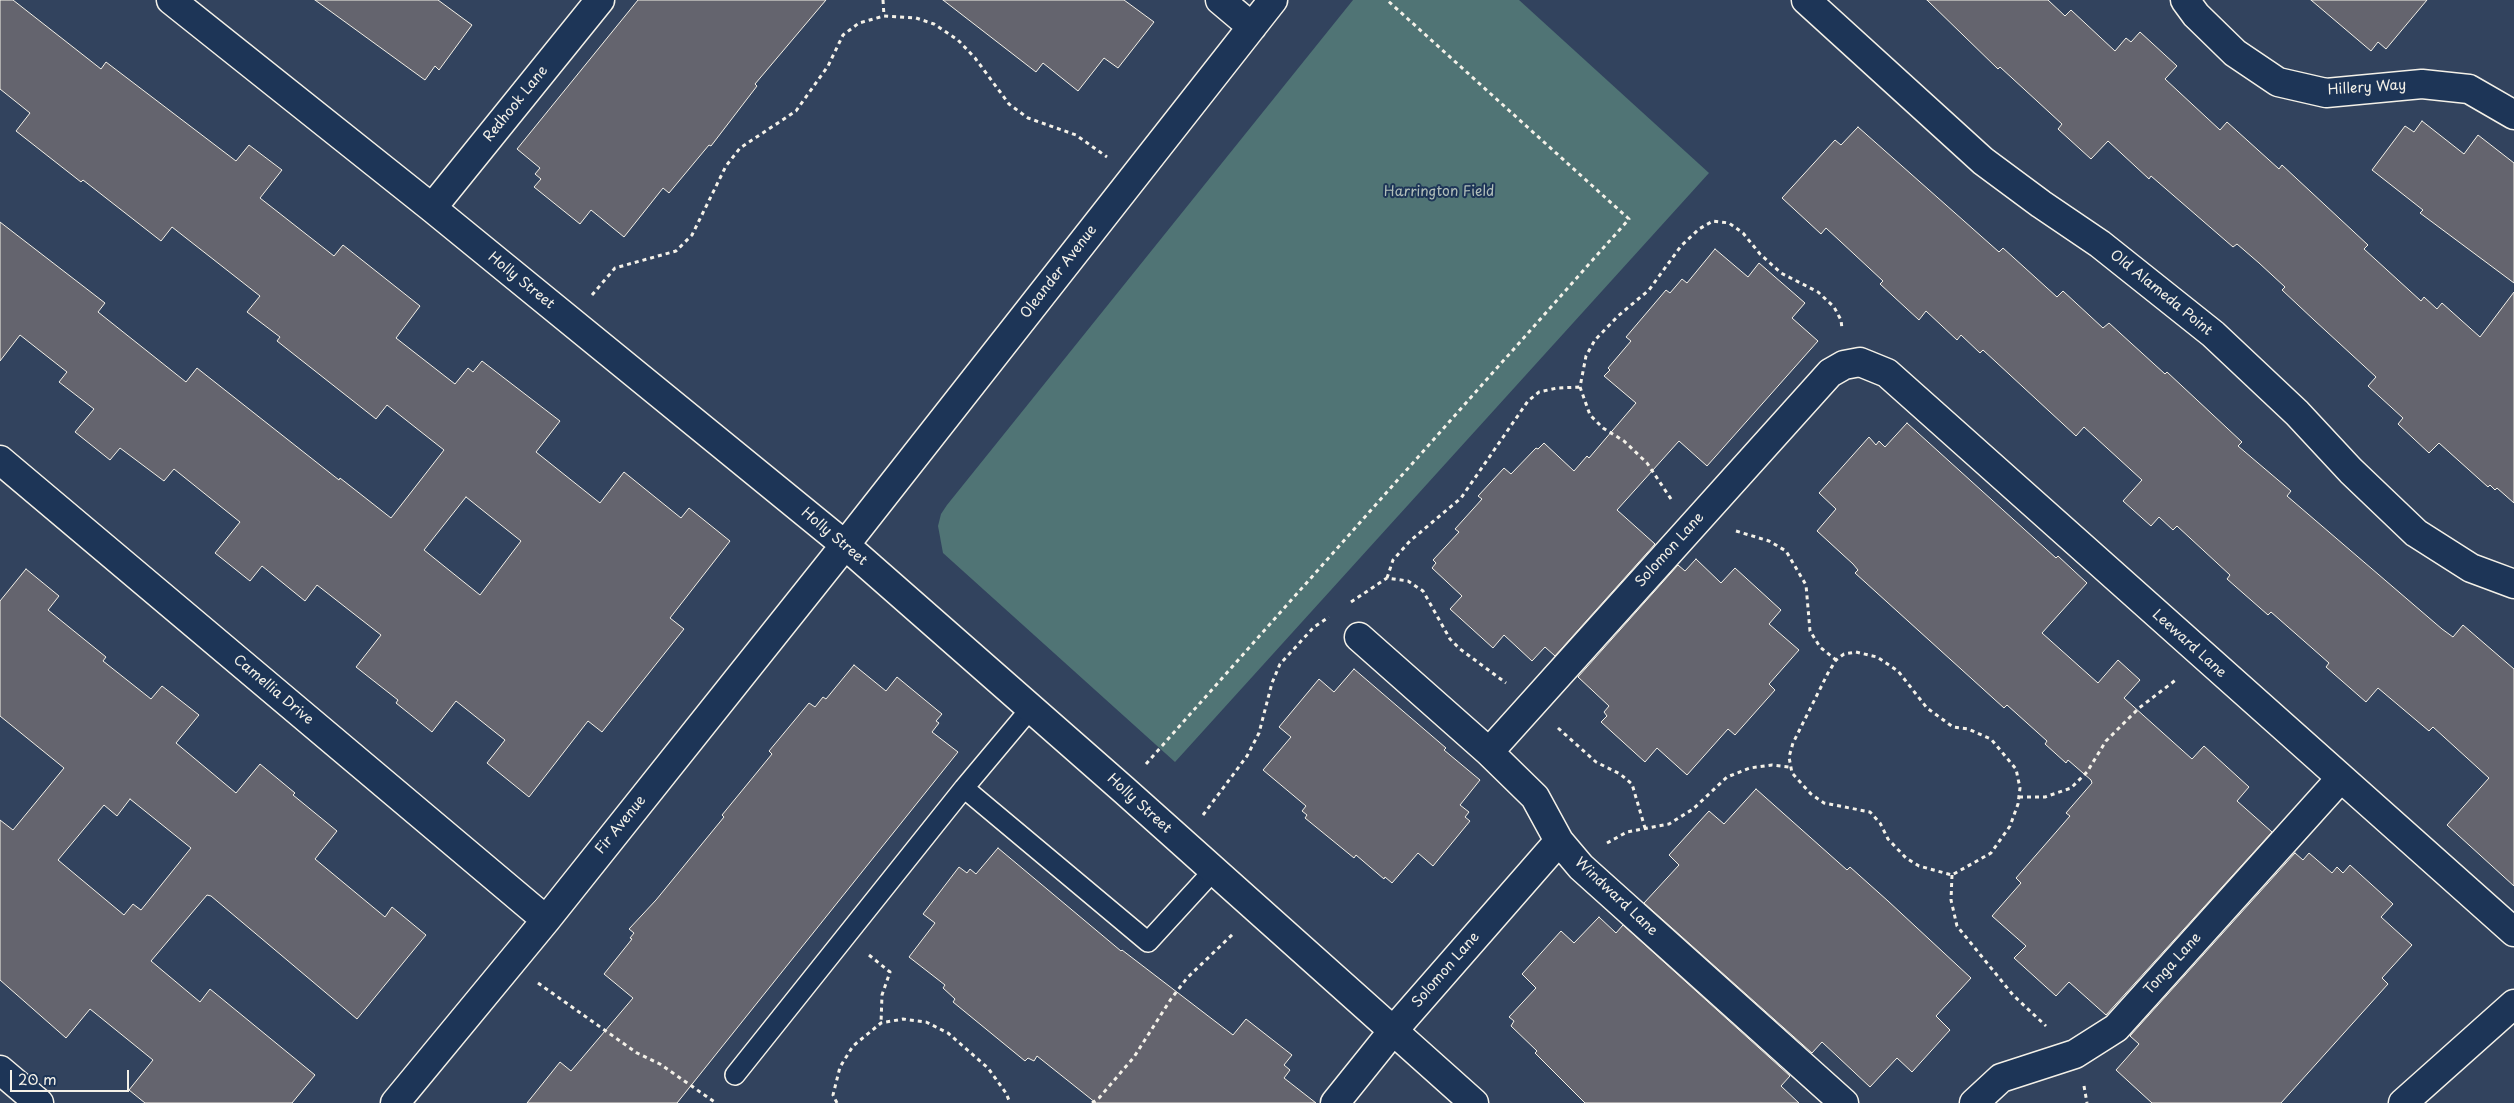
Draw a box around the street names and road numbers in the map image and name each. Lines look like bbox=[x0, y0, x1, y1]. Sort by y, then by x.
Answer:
street label: Redhook Lane bbox=[480, 63, 552, 145]
street label: Hillery Way bbox=[2327, 77, 2407, 99]
street label: Oleander Avenue bbox=[1017, 222, 1101, 322]
street label: Old Alameda Point bbox=[2107, 247, 2215, 339]
street label: Holly Street bbox=[484, 249, 558, 313]
street label: Holly Street bbox=[798, 505, 870, 569]
street label: Solomon Lane bbox=[1632, 509, 1708, 591]
street label: Leeward Lane bbox=[2148, 606, 2230, 682]
street label: Camellia Drive bbox=[229, 652, 317, 728]
street label: Holly Street bbox=[1103, 771, 1175, 837]
street label: Fir Avenue bbox=[592, 792, 650, 858]
street label: Windward Lane bbox=[1571, 854, 1661, 940]
street label: Solomon Lane bbox=[1409, 929, 1483, 1011]
street label: Tonga Lane bbox=[2141, 930, 2205, 998]

